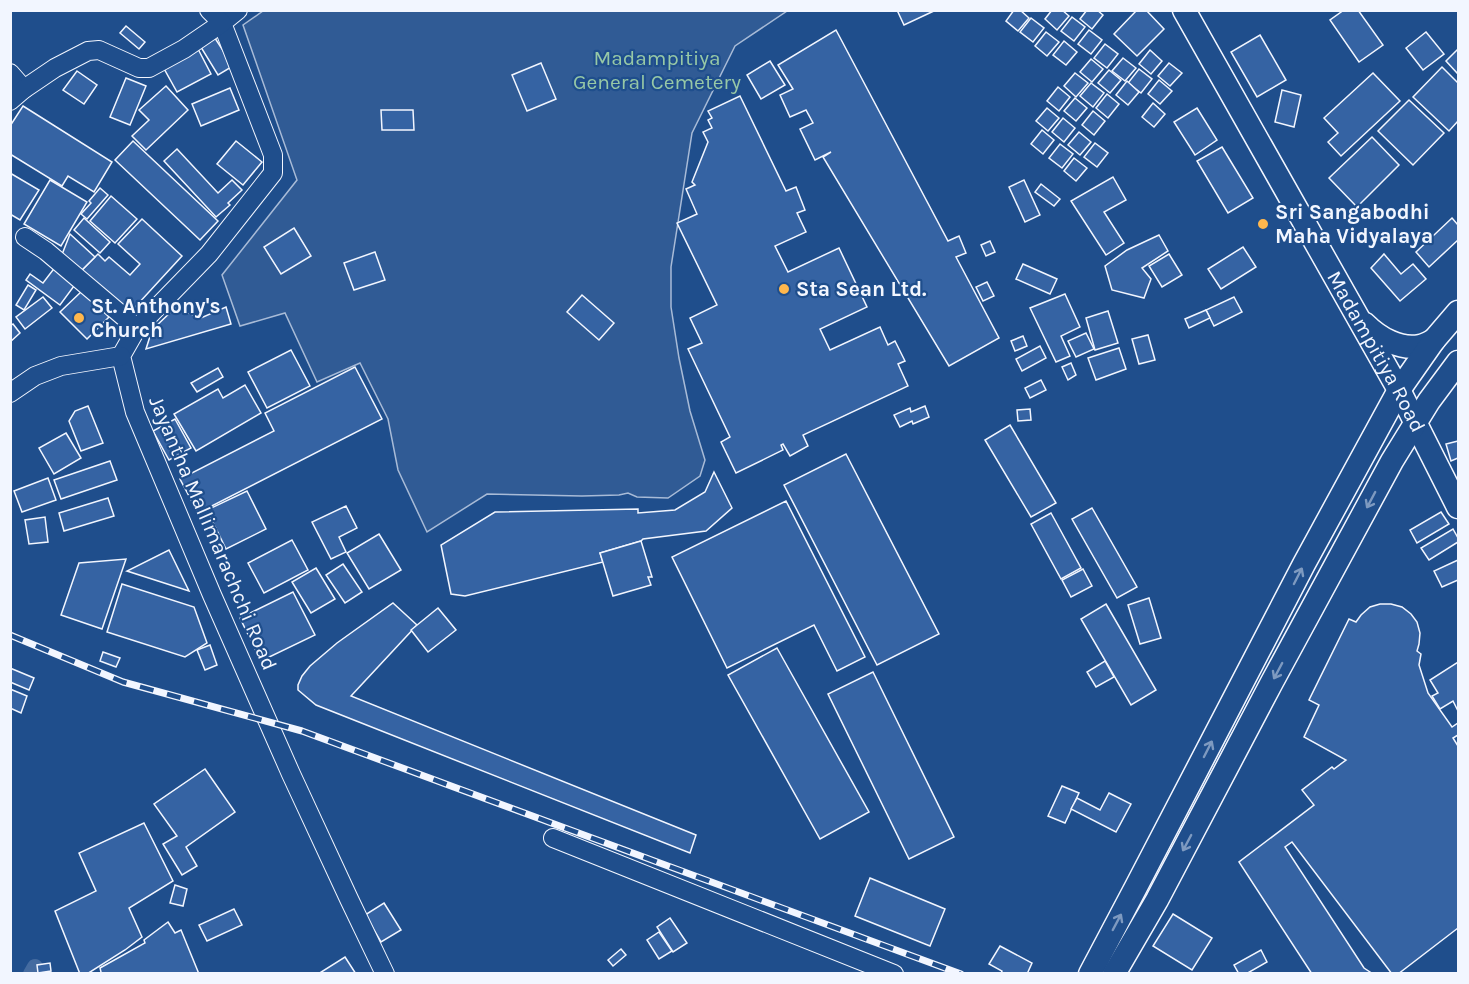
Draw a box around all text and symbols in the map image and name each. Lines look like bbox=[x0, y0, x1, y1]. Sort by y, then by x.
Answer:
park label: Madampitiya General Cemetery bbox=[573, 46, 741, 94]
place label: Sri Sangabodhi Maha Vidyalaya bbox=[1275, 200, 1433, 248]
marker: Sri Sangabodhi Maha Vidyalaya bbox=[1256, 217, 1270, 231]
street label: Madampitiya Road bbox=[1322, 267, 1430, 436]
place label: Sta Sean Ltd. bbox=[796, 277, 927, 301]
marker: Sta Sean Ltd. bbox=[777, 282, 791, 296]
place label: St. Anthony's Church bbox=[91, 294, 220, 342]
marker: St. Anthony's Church bbox=[72, 311, 86, 325]
street label: Jayantha Mallimarachchi Road bbox=[144, 392, 282, 674]
one-way arrow bbox=[1365, 490, 1376, 508]
one-way arrow bbox=[1292, 568, 1304, 585]
one-way arrow bbox=[1272, 662, 1284, 679]
one-way arrow bbox=[1203, 741, 1214, 759]
one-way arrow bbox=[1181, 834, 1192, 852]
one-way arrow bbox=[1111, 914, 1123, 931]

